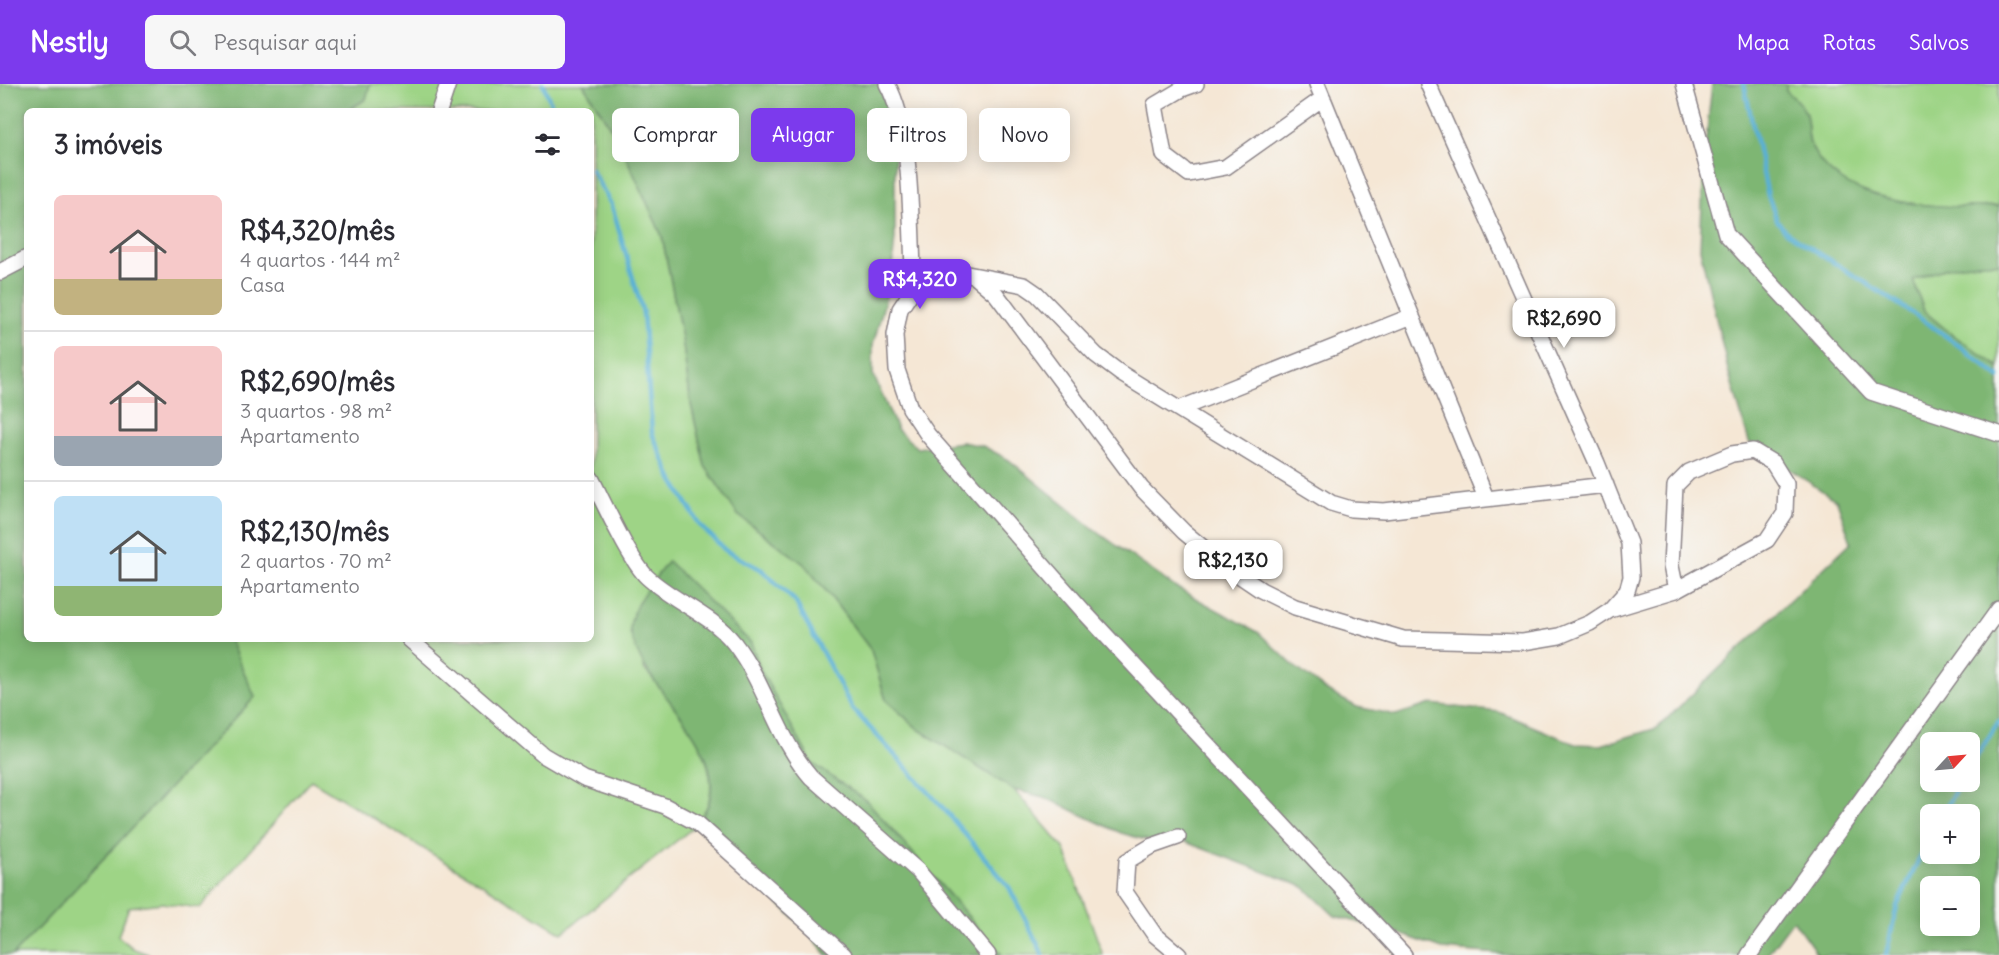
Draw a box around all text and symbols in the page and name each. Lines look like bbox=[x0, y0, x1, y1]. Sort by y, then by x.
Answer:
search box bbox=[145, 15, 565, 69]
text: Nestly bbox=[30, 24, 109, 60]
icon: search bbox=[166, 26, 199, 59]
text: Pesquisar aqui bbox=[214, 28, 357, 56]
text: Mapa bbox=[1737, 29, 1790, 56]
text: Rotas bbox=[1823, 29, 1876, 56]
text: Salvos bbox=[1909, 29, 1969, 56]
chip: Comprar bbox=[612, 108, 739, 162]
chip: Alugar bbox=[751, 108, 855, 162]
chip: Filtros bbox=[867, 108, 967, 162]
chip: Novo bbox=[979, 108, 1070, 162]
text: 3 imóveis bbox=[54, 128, 162, 161]
icon: filters bbox=[531, 128, 564, 161]
text: R$4,320/mês bbox=[240, 214, 395, 247]
icon: home bbox=[102, 219, 174, 291]
text: 4 quartos · 144 m² bbox=[240, 247, 400, 272]
pin: R$4,320 bbox=[865, 259, 975, 310]
text: R$4,320 bbox=[882, 266, 958, 291]
text: Casa bbox=[240, 272, 285, 297]
pin: R$2,690 bbox=[1509, 298, 1619, 349]
text: R$2,690 bbox=[1526, 305, 1602, 330]
text: R$2,690/mês bbox=[240, 365, 395, 398]
icon: home bbox=[102, 370, 174, 442]
text: 3 quartos · 98 m² bbox=[240, 398, 392, 423]
text: Apartamento bbox=[240, 423, 360, 448]
text: R$2,130/mês bbox=[240, 515, 389, 548]
icon: home bbox=[102, 520, 174, 592]
pin: R$2,130 bbox=[1178, 540, 1288, 591]
text: R$2,130 bbox=[1198, 547, 1268, 572]
text: 2 quartos · 70 m² bbox=[240, 548, 392, 573]
text: Apartamento bbox=[240, 573, 360, 598]
north arrow bbox=[1920, 732, 1980, 792]
map controls bbox=[1920, 732, 1980, 936]
button: + bbox=[1920, 804, 1980, 864]
button: − bbox=[1920, 876, 1980, 936]

